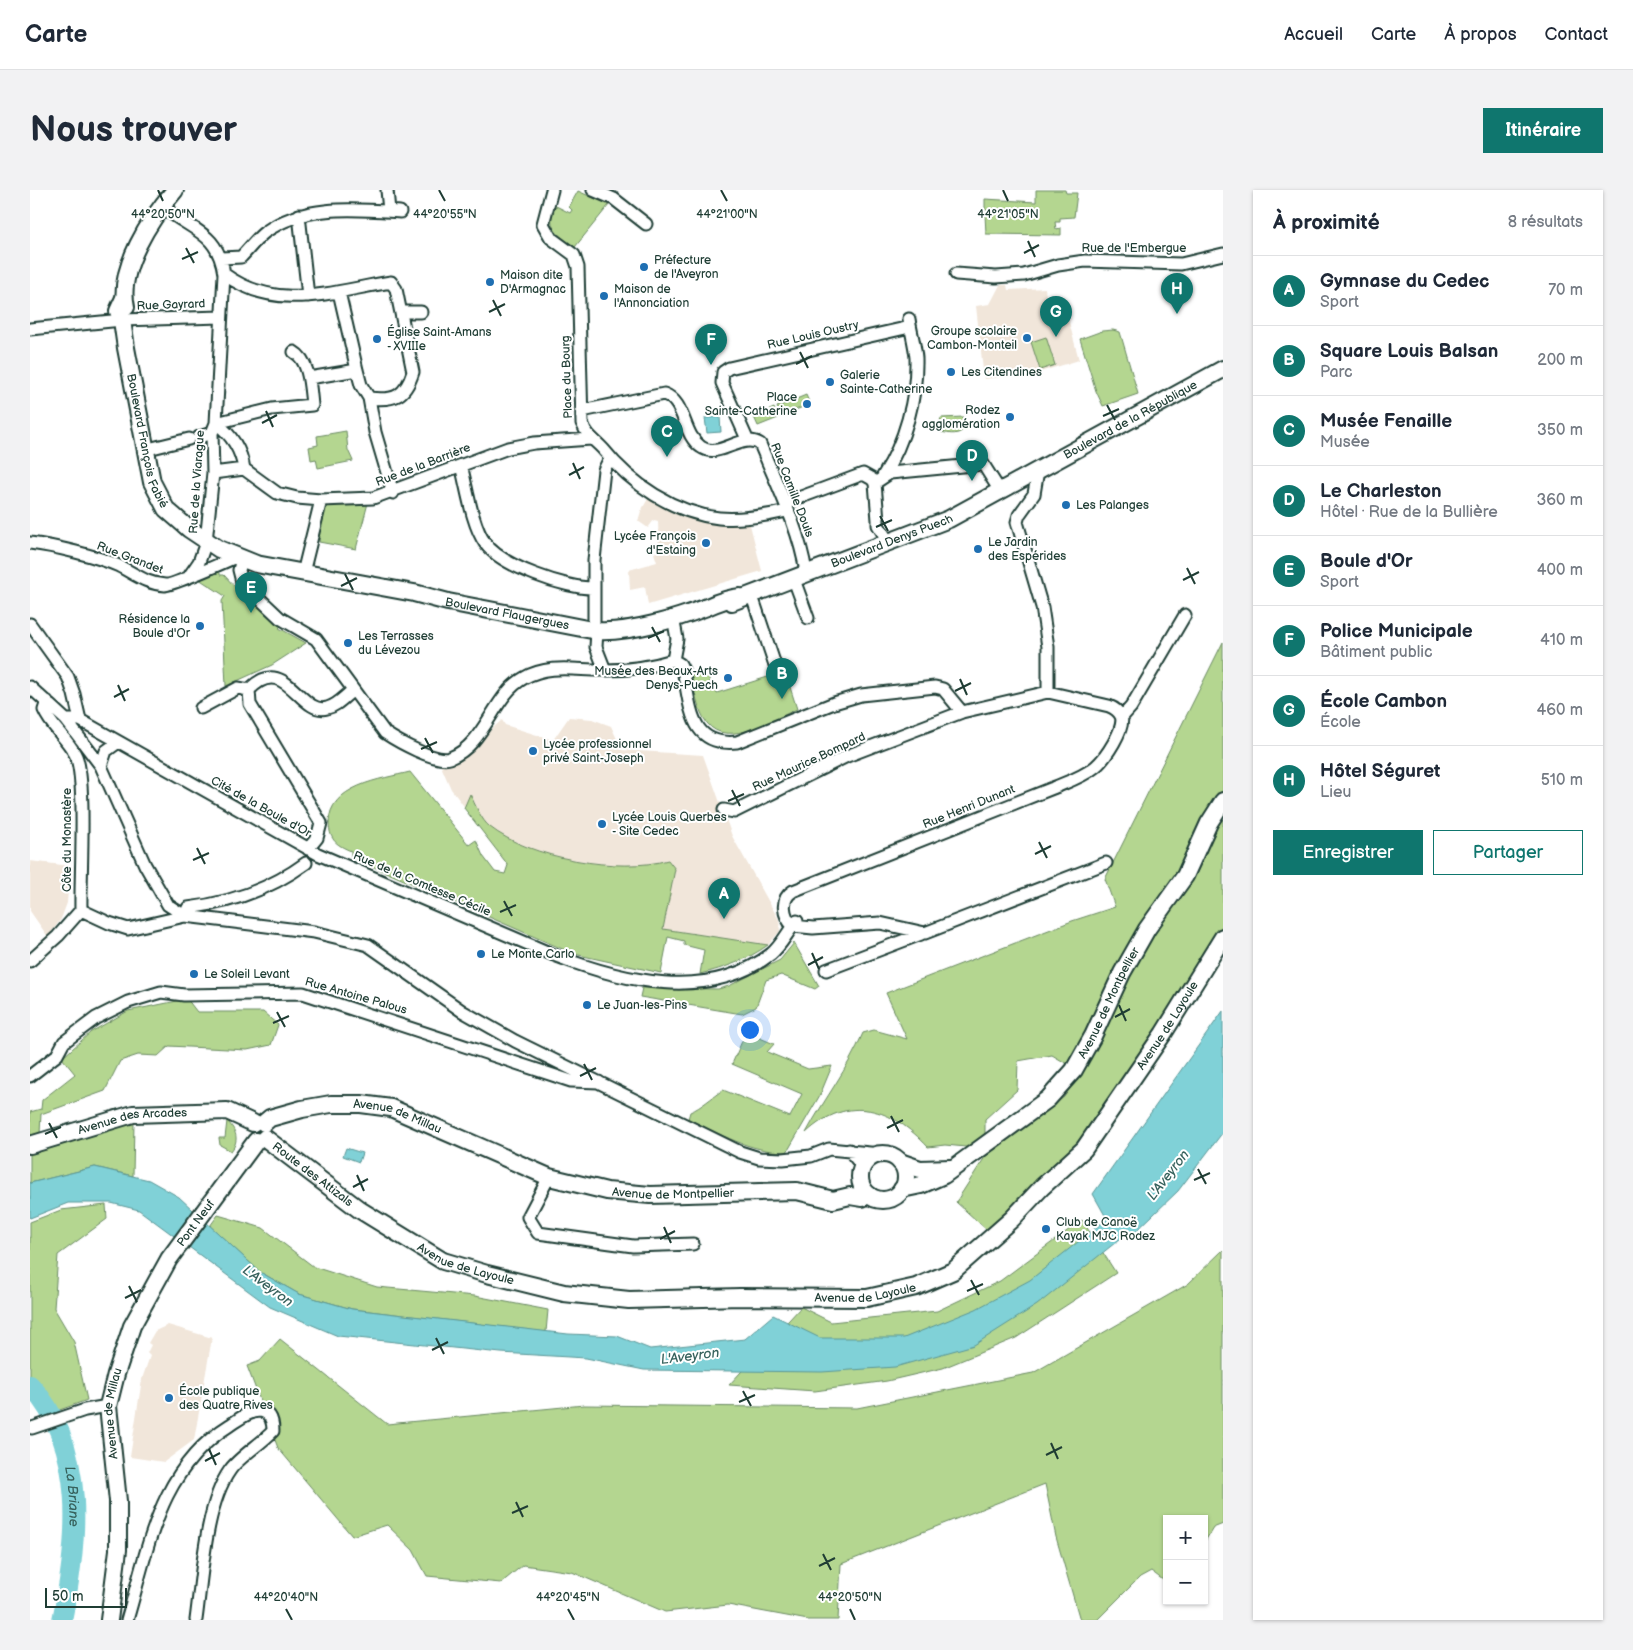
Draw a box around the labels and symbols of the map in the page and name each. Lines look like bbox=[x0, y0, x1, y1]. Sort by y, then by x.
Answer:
text: 44°20'50"N bbox=[131, 207, 195, 222]
text: 44°20'55"N bbox=[413, 207, 477, 222]
text: 44°21'00"N bbox=[696, 207, 758, 222]
text: 44°21'05"N bbox=[977, 207, 1039, 222]
street label: Rue de l'Embergue bbox=[1082, 241, 1186, 256]
place label: Préfecture de l'Aveyron bbox=[654, 253, 719, 282]
marker: Préfecture de l'Aveyron bbox=[638, 261, 650, 273]
place label: Maison dite D'Armagnac bbox=[500, 268, 566, 297]
pin: H bbox=[1161, 273, 1193, 314]
marker: Maison dite D'Armagnac bbox=[484, 276, 496, 288]
place label: Maison de l'Annonciation bbox=[614, 282, 689, 311]
marker: Maison de l'Annonciation bbox=[598, 290, 610, 302]
street label: Rue Gayrard bbox=[136, 296, 206, 314]
pin: G bbox=[1040, 296, 1072, 337]
street label: Rue Louis Oustry bbox=[766, 317, 861, 353]
place label: Église Saint-Amans - XVIIIe bbox=[387, 324, 492, 354]
pin: F bbox=[695, 324, 727, 365]
place label: Groupe scolaire Cambon-Monteil bbox=[927, 324, 1017, 353]
marker: Groupe scolaire Cambon-Monteil bbox=[1021, 332, 1033, 344]
marker: Église Saint-Amans - XVIIIe bbox=[371, 333, 383, 345]
street label: Place du Bourg bbox=[558, 335, 576, 419]
place label: Les Citendines bbox=[961, 365, 1042, 380]
marker: Les Citendines bbox=[945, 366, 957, 378]
place label: Galerie Sainte-Catherine bbox=[840, 368, 932, 397]
street label: Boulevard François Fabié bbox=[124, 372, 172, 511]
marker: Galerie Sainte-Catherine bbox=[824, 376, 836, 388]
street label: Boulevard de la République bbox=[1061, 377, 1200, 462]
place label: Place Sainte-Catherine bbox=[705, 390, 797, 419]
marker: Place Sainte-Catherine bbox=[801, 398, 813, 410]
place label: Rodez agglomération bbox=[922, 403, 1000, 432]
marker: Rodez agglomération bbox=[1004, 411, 1016, 423]
pin: C bbox=[651, 416, 683, 457]
street label: Rue de la Viarague bbox=[186, 430, 208, 534]
street label: Rue de la Barrière bbox=[373, 440, 473, 490]
pin: D bbox=[956, 440, 988, 481]
street label: Rue Camille Douls bbox=[767, 441, 817, 539]
place label: Les Palanges bbox=[1076, 498, 1149, 513]
marker: Les Palanges bbox=[1060, 499, 1072, 511]
street label: Boulevard Denys Puech bbox=[829, 511, 956, 571]
place label: Lycée François d'Estaing bbox=[614, 529, 696, 558]
place label: Le Jardin des Espérides bbox=[988, 535, 1066, 564]
marker: Lycée François d'Estaing bbox=[700, 537, 712, 549]
street label: Rue Grandet bbox=[95, 538, 166, 578]
marker: Le Jardin des Espérides bbox=[972, 543, 984, 555]
pin: E bbox=[235, 572, 267, 613]
street label: Boulevard Flaugergues bbox=[444, 594, 571, 633]
place label: Résidence la Boule d'Or bbox=[119, 612, 191, 641]
marker: Résidence la Boule d'Or bbox=[194, 620, 206, 632]
place label: Les Terrasses du Lévezou bbox=[358, 629, 434, 658]
marker: Les Terrasses du Lévezou bbox=[342, 637, 354, 649]
pin: B bbox=[766, 658, 798, 699]
place label: Musée des Beaux-Arts Denys-Puech bbox=[594, 664, 718, 693]
marker: Musée des Beaux-Arts Denys-Puech bbox=[722, 672, 734, 684]
street label: Rue Maurice Bompard bbox=[750, 729, 868, 795]
place label: Lycée professionnel privé Saint-Joseph bbox=[543, 737, 652, 766]
marker: Lycée professionnel privé Saint-Joseph bbox=[527, 745, 539, 757]
street label: Cité de la Boule d'Or bbox=[208, 773, 314, 841]
street label: Rue Henri Dunant bbox=[921, 782, 1018, 832]
street label: Côte du Monastère bbox=[60, 788, 75, 892]
place label: Lycée Louis Querbes - Site Cedec bbox=[612, 810, 727, 839]
marker: Lycée Louis Querbes - Site Cedec bbox=[596, 818, 608, 830]
street label: Rue de la Comtesse Cécile bbox=[351, 848, 493, 920]
pin: A bbox=[708, 878, 740, 919]
street label: Avenue de Montpellier bbox=[1075, 944, 1143, 1061]
place label: Le Monte Carlo bbox=[491, 947, 575, 962]
marker: Le Monte Carlo bbox=[475, 948, 487, 960]
place label: Le Soleil Levant bbox=[204, 967, 290, 982]
marker: Le Soleil Levant bbox=[188, 968, 200, 980]
street label: Rue Antoine Palous bbox=[303, 974, 409, 1018]
street label: Avenue de Layoule bbox=[1133, 978, 1201, 1073]
place label: Le Juan-les-Pins bbox=[597, 998, 687, 1013]
marker: Le Juan-les-Pins bbox=[581, 999, 593, 1011]
your location bbox=[737, 1017, 763, 1043]
street label: Avenue de Millau bbox=[353, 1096, 444, 1137]
street label: Avenue des Arcades bbox=[76, 1105, 187, 1138]
street label: Route des Attizals bbox=[269, 1139, 356, 1210]
water label: L'Aveyron bbox=[1143, 1146, 1193, 1203]
street label: Avenue de Montpellier bbox=[611, 1184, 735, 1203]
street label: Pont Neuf bbox=[173, 1196, 218, 1249]
place label: Club de Canoë Kayak MJC Rodez bbox=[1056, 1215, 1155, 1244]
marker: Club de Canoë Kayak MJC Rodez bbox=[1040, 1223, 1052, 1235]
street label: Avenue de Layoule bbox=[415, 1240, 516, 1288]
water label: L'Aveyron bbox=[239, 1261, 297, 1311]
street label: Avenue de Layoule bbox=[815, 1280, 917, 1306]
water label: L'Aveyron bbox=[660, 1344, 720, 1368]
street label: Avenue de Millau bbox=[100, 1366, 125, 1460]
place label: École publique des Quatre Rives bbox=[179, 1383, 273, 1413]
marker: École publique des Quatre Rives bbox=[163, 1392, 175, 1404]
water label: La Briane bbox=[61, 1465, 83, 1527]
scale bar bbox=[45, 1585, 128, 1608]
text: 44°20'40"N bbox=[254, 1590, 318, 1605]
text: 44°20'45"N bbox=[536, 1590, 600, 1605]
text: 44°20'50"N bbox=[818, 1590, 882, 1605]

